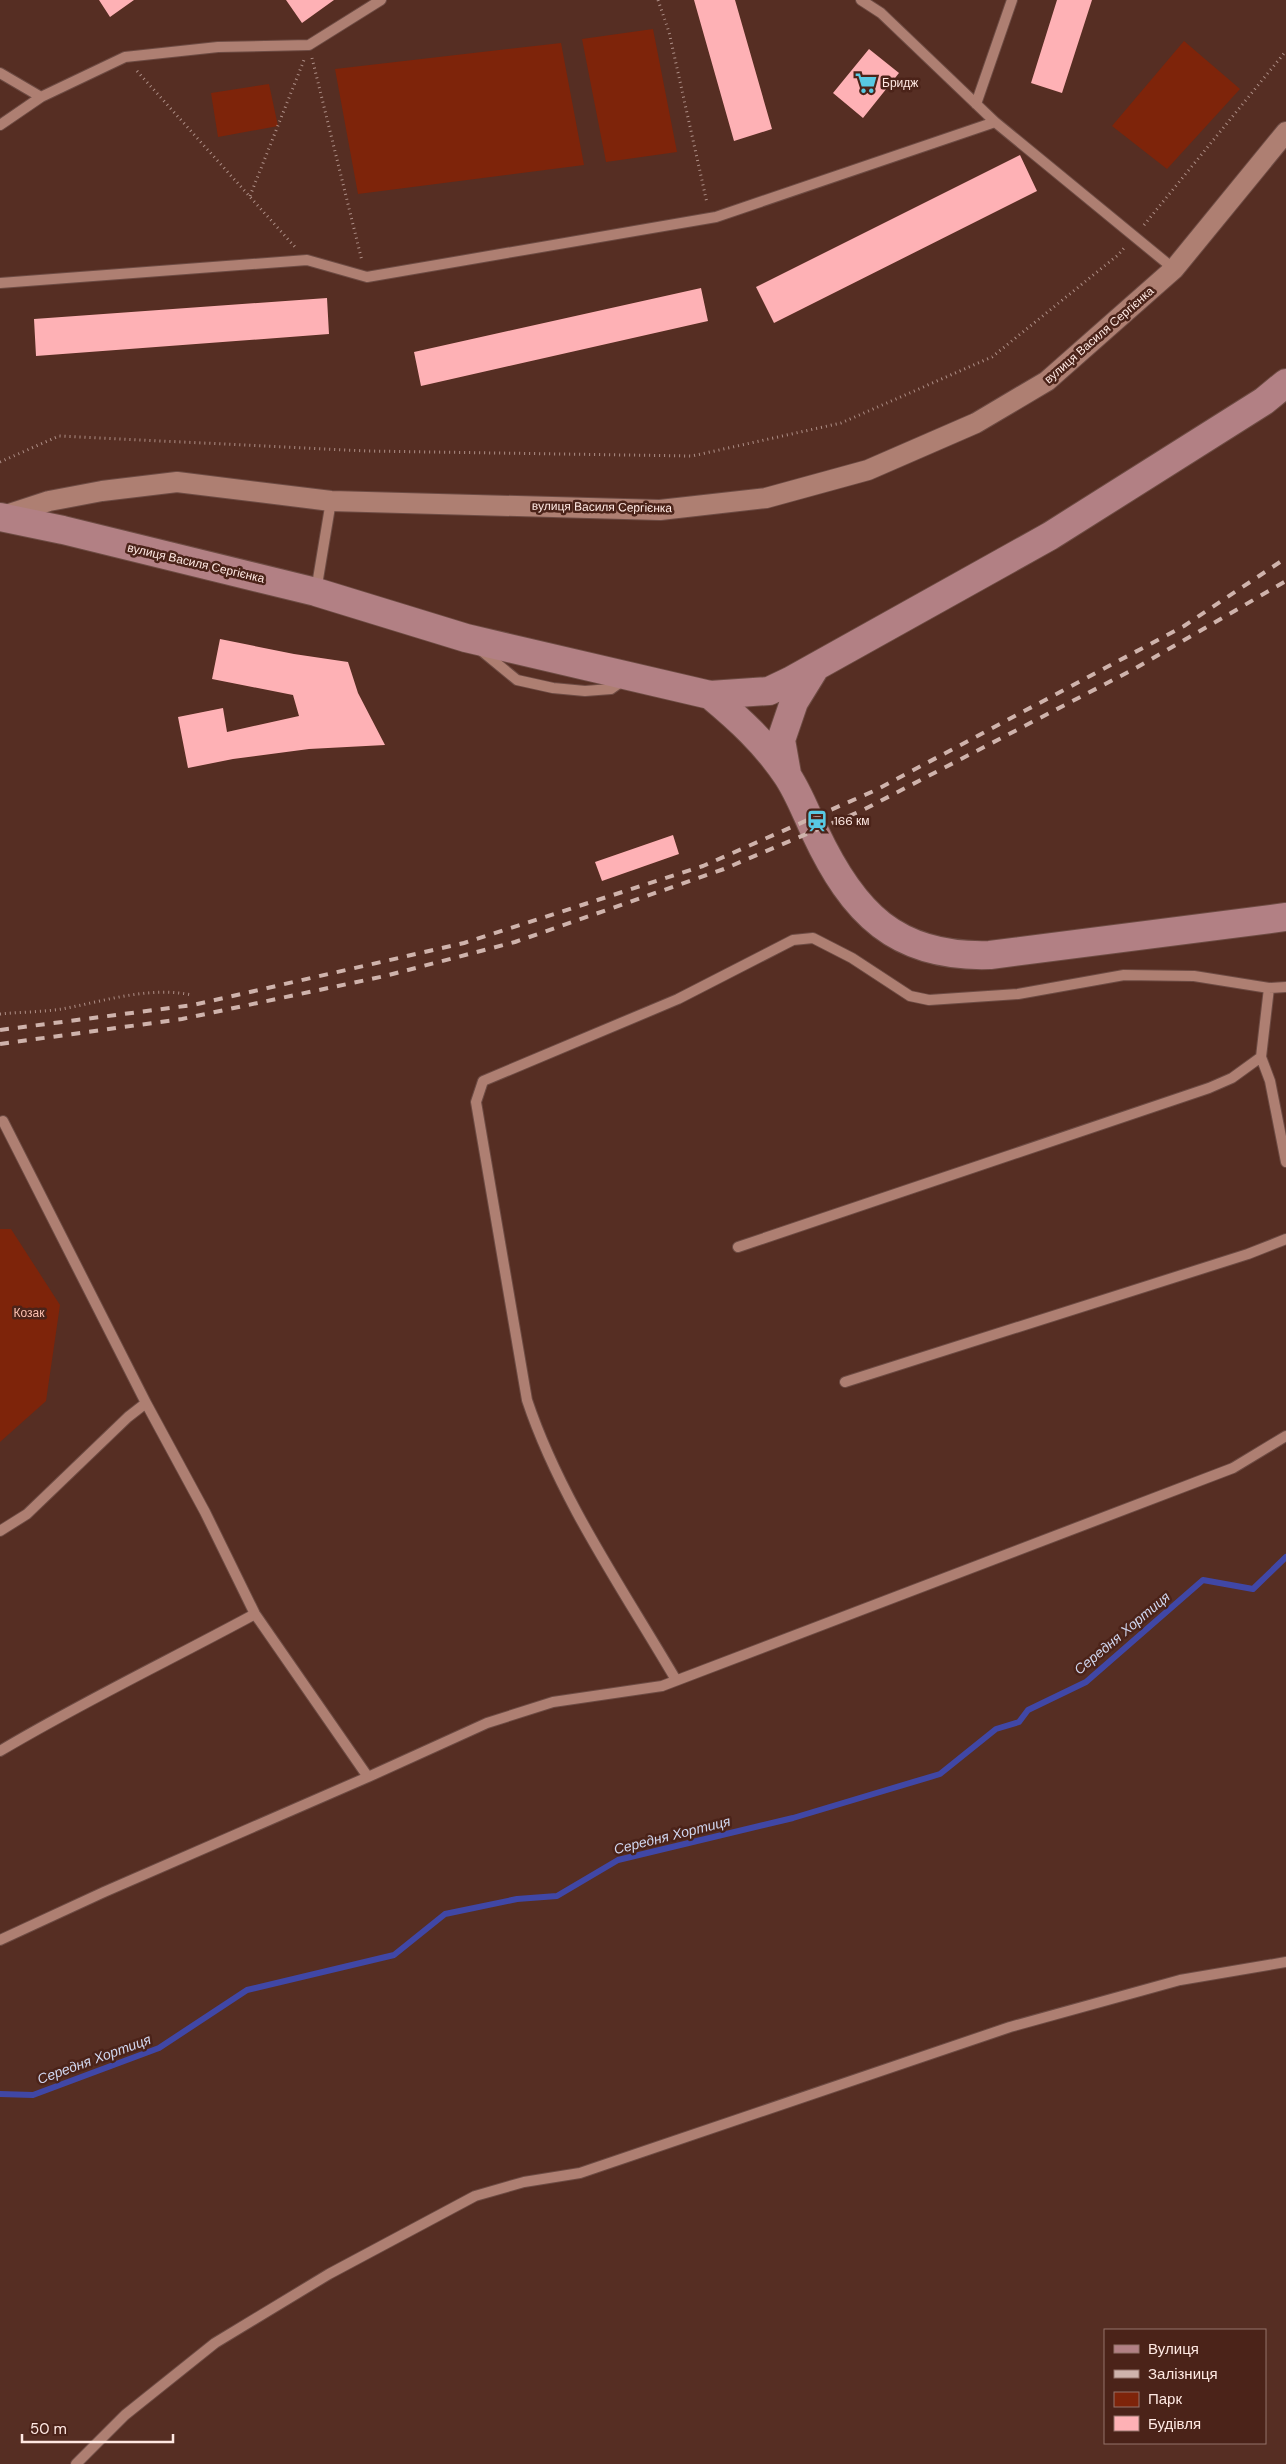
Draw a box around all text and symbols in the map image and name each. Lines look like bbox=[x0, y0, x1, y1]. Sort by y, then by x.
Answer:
supermarket icon: Бридж bbox=[853, 70, 879, 96]
place label: Бридж bbox=[882, 75, 918, 91]
street label: вулиця Василя Сергієнка bbox=[1041, 283, 1157, 387]
street label: вулиця Василя Сергієнка bbox=[532, 498, 673, 516]
street label: вулиця Василя Сергієнка bbox=[126, 539, 266, 587]
station icon: 166 км bbox=[804, 808, 830, 834]
place label: 166 км bbox=[834, 813, 870, 829]
park label: Козак bbox=[14, 1305, 45, 1321]
water label: Середня Хортиця bbox=[1070, 1587, 1174, 1678]
water label: Середня Хортиця bbox=[612, 1812, 733, 1858]
water label: Середня Хортиця bbox=[35, 2030, 154, 2088]
legend bbox=[1104, 2329, 1266, 2444]
text: Вулиця bbox=[1148, 2339, 1199, 2359]
text: Залізниця bbox=[1148, 2364, 1218, 2384]
text: Парк bbox=[1148, 2389, 1182, 2409]
scale bar bbox=[22, 2412, 174, 2444]
text: Будівля bbox=[1148, 2414, 1201, 2434]
text: 50 m bbox=[30, 2419, 67, 2439]

